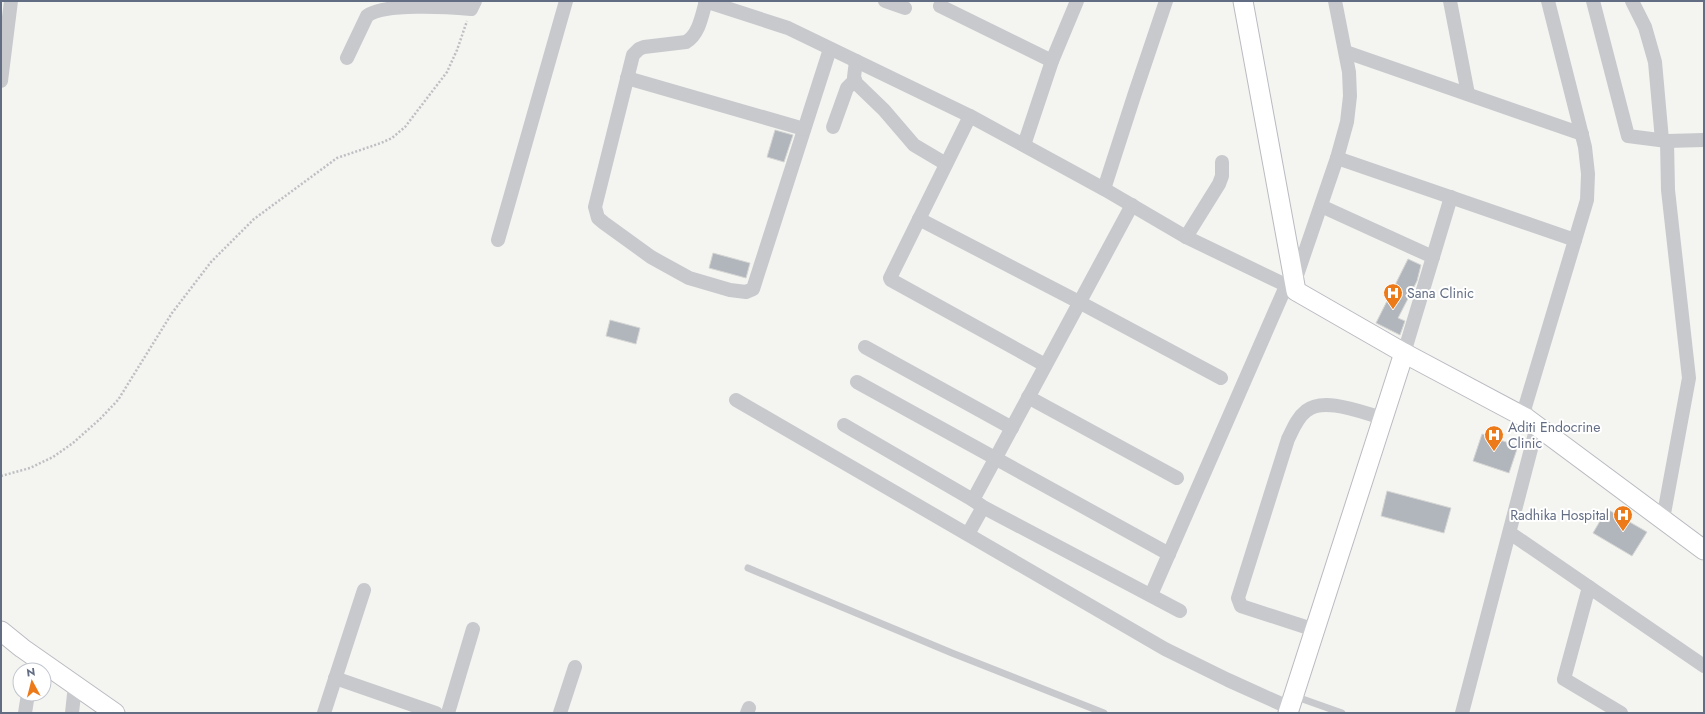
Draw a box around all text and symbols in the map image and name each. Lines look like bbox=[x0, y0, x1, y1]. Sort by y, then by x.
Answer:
hospital icon: Sana Clinic bbox=[1382, 282, 1404, 310]
place label: Sana Clinic bbox=[1407, 283, 1474, 303]
place label: Aditi Endocrine Clinic bbox=[1508, 417, 1600, 453]
hospital icon: Aditi Endocrine Clinic bbox=[1483, 424, 1505, 452]
hospital icon: Radhika Hospital bbox=[1612, 504, 1634, 532]
place label: Radhika Hospital bbox=[1510, 505, 1609, 525]
north arrow bbox=[12, 662, 52, 702]
text: N bbox=[25, 664, 36, 681]

